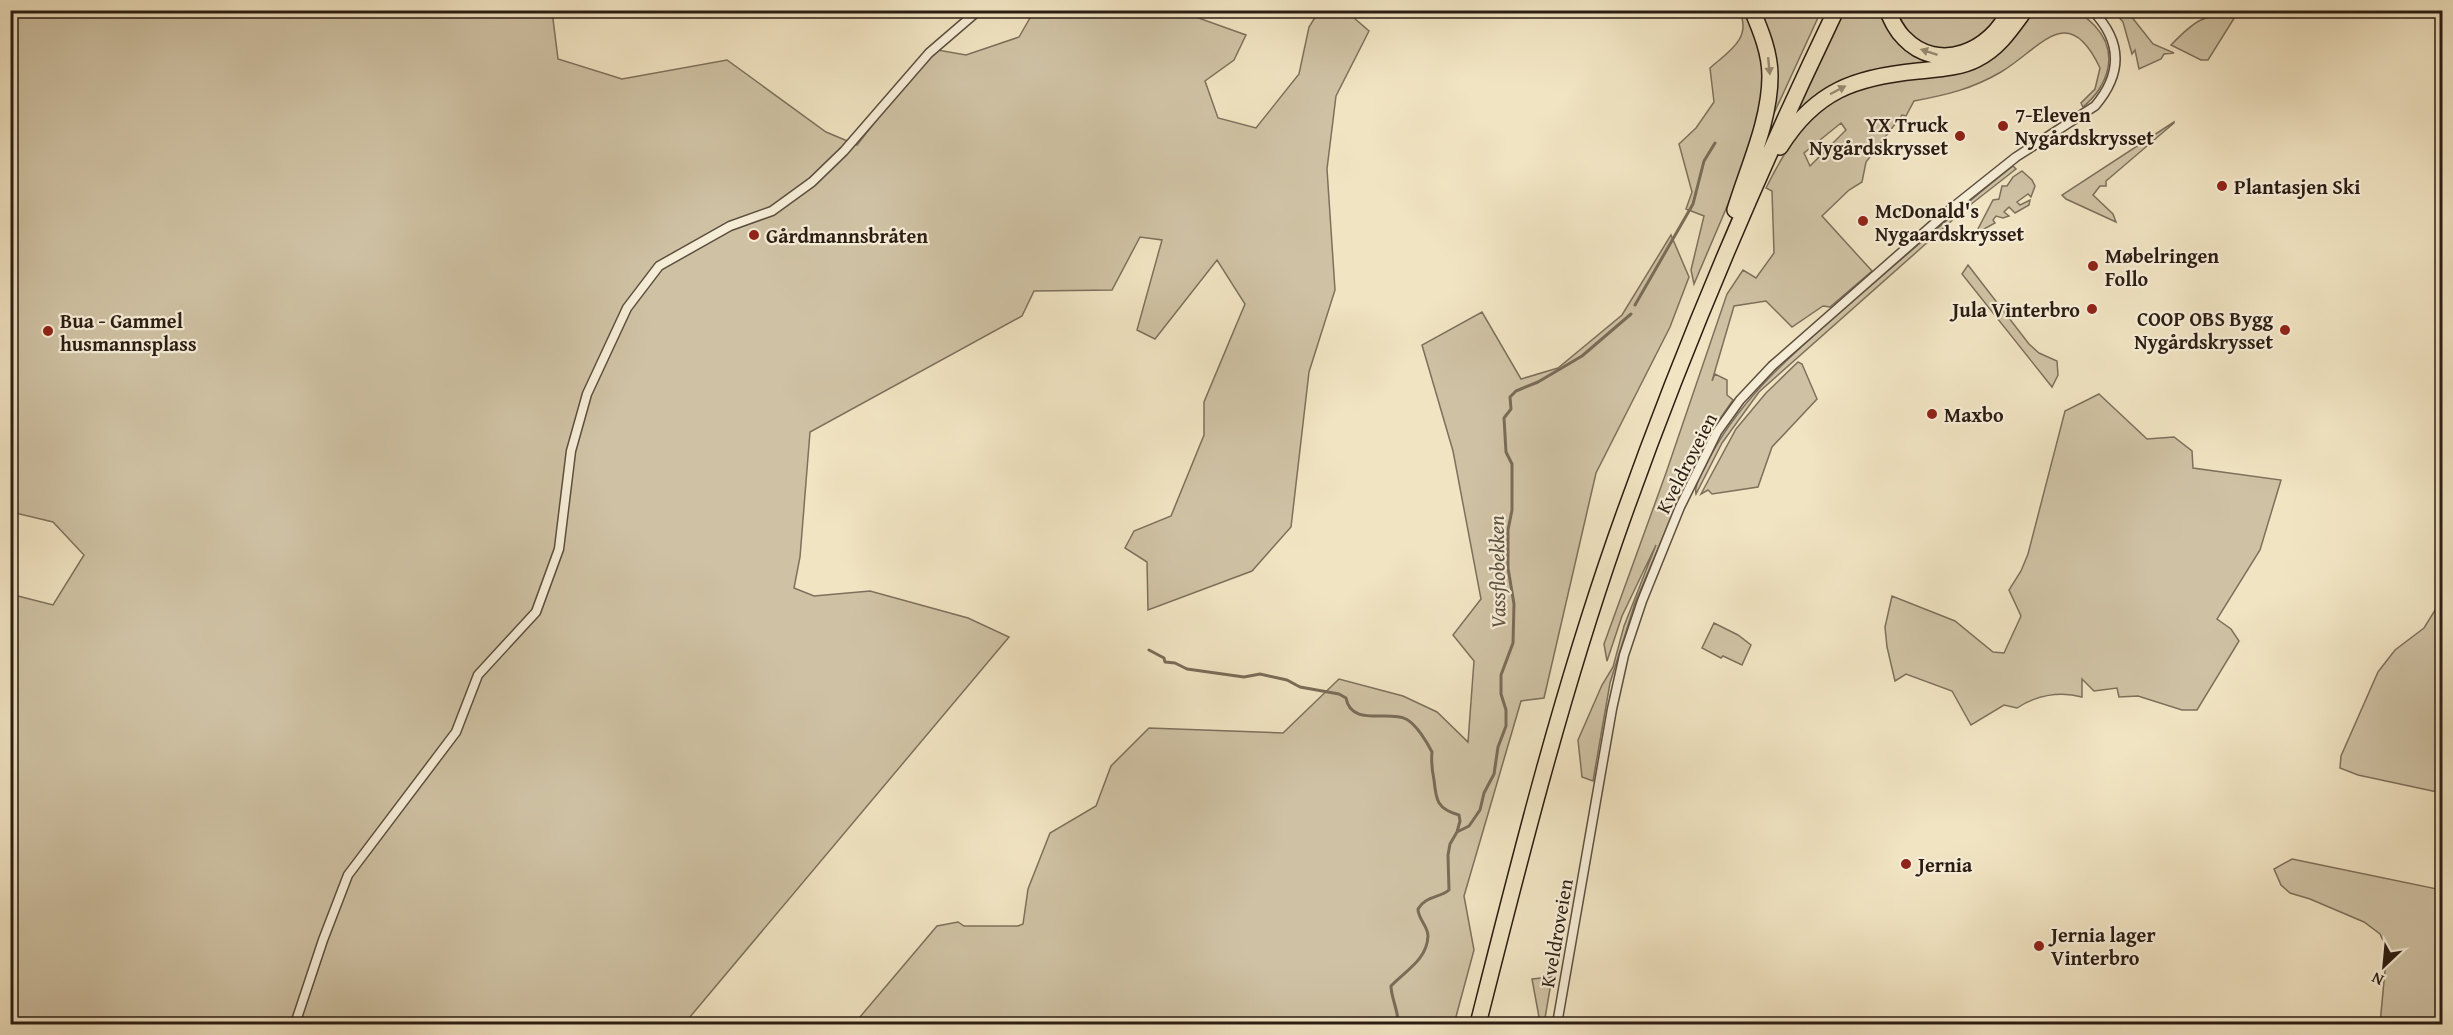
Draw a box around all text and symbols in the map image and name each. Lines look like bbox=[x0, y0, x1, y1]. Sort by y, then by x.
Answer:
one-way arrow bbox=[1920, 47, 1938, 56]
one-way arrow bbox=[1764, 57, 1774, 76]
one-way arrow bbox=[1829, 85, 1846, 95]
place label: 7-Eleven Nygårdskrysset bbox=[2015, 100, 2154, 152]
place label: YX Truck Nygårdskrysset bbox=[1809, 110, 1949, 162]
marker: 7-Eleven Nygårdskrysset bbox=[1996, 119, 2010, 133]
marker: YX Truck Nygårdskrysset bbox=[1953, 129, 1967, 143]
place label: Plantasjen Ski bbox=[2234, 172, 2360, 201]
marker: Plantasjen Ski bbox=[2215, 179, 2229, 193]
place label: McDonald's Nygaardskrysset bbox=[1875, 196, 2025, 248]
marker: McDonald's Nygaardskrysset bbox=[1856, 214, 1870, 228]
place label: Gårdmannsbråten bbox=[766, 221, 928, 250]
marker: Gårdmannsbråten bbox=[747, 228, 761, 242]
place label: Møbelringen Follo bbox=[2105, 241, 2219, 293]
marker: Møbelringen Follo bbox=[2086, 259, 2100, 273]
place label: Jula Vinterbro bbox=[1949, 295, 2080, 324]
marker: Jula Vinterbro bbox=[2085, 302, 2099, 316]
place label: COOP OBS Bygg Nygårdskrysset bbox=[2134, 304, 2273, 356]
place label: Bua - Gammel husmannsplass bbox=[60, 306, 197, 358]
marker: COOP OBS Bygg Nygårdskrysset bbox=[2278, 323, 2292, 337]
marker: Bua - Gammel husmannsplass bbox=[41, 324, 55, 338]
place label: Maxbo bbox=[1944, 400, 2004, 429]
street label: Kveldroveien bbox=[1648, 407, 1724, 519]
marker: Maxbo bbox=[1925, 407, 1939, 421]
water label: Vassflobekken bbox=[1481, 515, 1513, 629]
place label: Jernia bbox=[1915, 850, 1973, 879]
marker: Jernia bbox=[1899, 857, 1913, 871]
street label: Kveldroveien bbox=[1532, 876, 1580, 990]
place label: Jernia lager Vinterbro bbox=[2048, 920, 2156, 972]
north arrow bbox=[2354, 936, 2414, 996]
marker: Jernia lager Vinterbro bbox=[2032, 939, 2046, 953]
text: N bbox=[2367, 966, 2387, 993]

